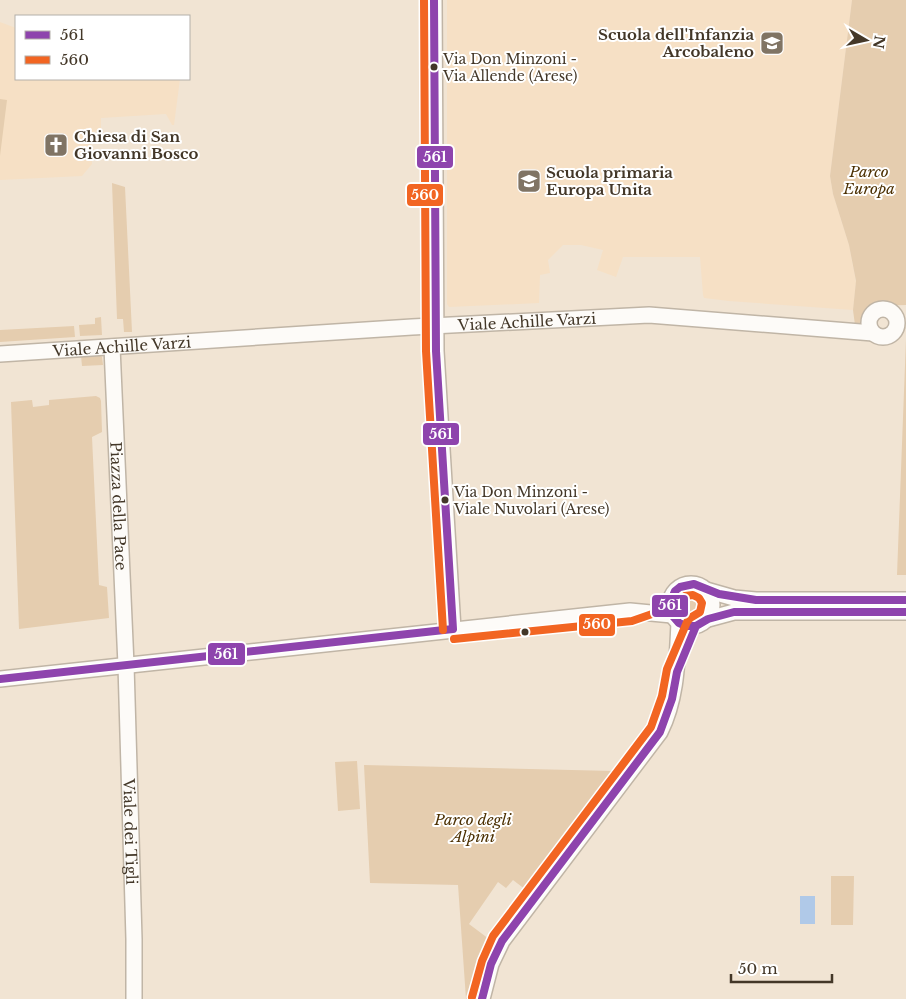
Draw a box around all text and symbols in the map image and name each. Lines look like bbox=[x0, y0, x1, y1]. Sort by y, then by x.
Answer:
legend bbox=[15, 15, 190, 80]
north arrow bbox=[841, 15, 891, 65]
text: 561 bbox=[60, 25, 85, 44]
place label: Scuola dell'Infanzia Arcobaleno bbox=[598, 25, 754, 61]
school or university icon: Scuola dell'Infanzia Arcobaleno bbox=[759, 30, 785, 56]
text: N bbox=[869, 34, 889, 50]
text: 560 bbox=[60, 50, 89, 69]
place label: Via Don Minzoni - Via Allende (Arese) bbox=[442, 50, 577, 85]
marker: Via Don Minzoni - Via Allende (Arese) bbox=[429, 62, 439, 72]
place label: Chiesa di San Giovanni Bosco bbox=[74, 127, 198, 163]
church icon: Chiesa di San Giovanni Bosco bbox=[43, 132, 69, 158]
line badge: 561 bbox=[416, 145, 454, 169]
text: 561 bbox=[423, 148, 447, 166]
park label: Parco Europa bbox=[842, 162, 895, 198]
place label: Scuola primaria Europa Unita bbox=[546, 163, 673, 199]
school or university icon: Scuola primaria Europa Unita bbox=[516, 168, 542, 194]
line badge: 560 bbox=[406, 183, 444, 207]
text: 560 bbox=[411, 186, 439, 204]
street label: Viale Achille Varzi bbox=[456, 308, 597, 334]
street label: Viale Achille Varzi bbox=[51, 332, 191, 360]
line badge: 561 bbox=[422, 422, 460, 446]
text: 561 bbox=[429, 425, 453, 443]
street label: Piazza della Pace bbox=[107, 441, 131, 571]
place label: Via Don Minzoni - Viale Nuvolari (Arese) bbox=[453, 483, 609, 518]
marker: Via Don Minzoni - Viale Nuvolari (Arese) bbox=[440, 495, 450, 505]
line badge: 561 bbox=[651, 594, 689, 618]
text: 561 bbox=[658, 596, 682, 614]
line badge: 560 bbox=[578, 613, 616, 637]
text: 560 bbox=[583, 615, 611, 633]
unlabelled marker bbox=[520, 627, 530, 637]
line badge: 561 bbox=[207, 642, 246, 666]
text: 561 bbox=[214, 645, 238, 663]
street label: Viale dei Tigli bbox=[120, 777, 142, 885]
park label: Parco degli Alpini bbox=[433, 810, 513, 846]
scale bar bbox=[731, 952, 832, 984]
text: 50 m bbox=[738, 959, 778, 978]

